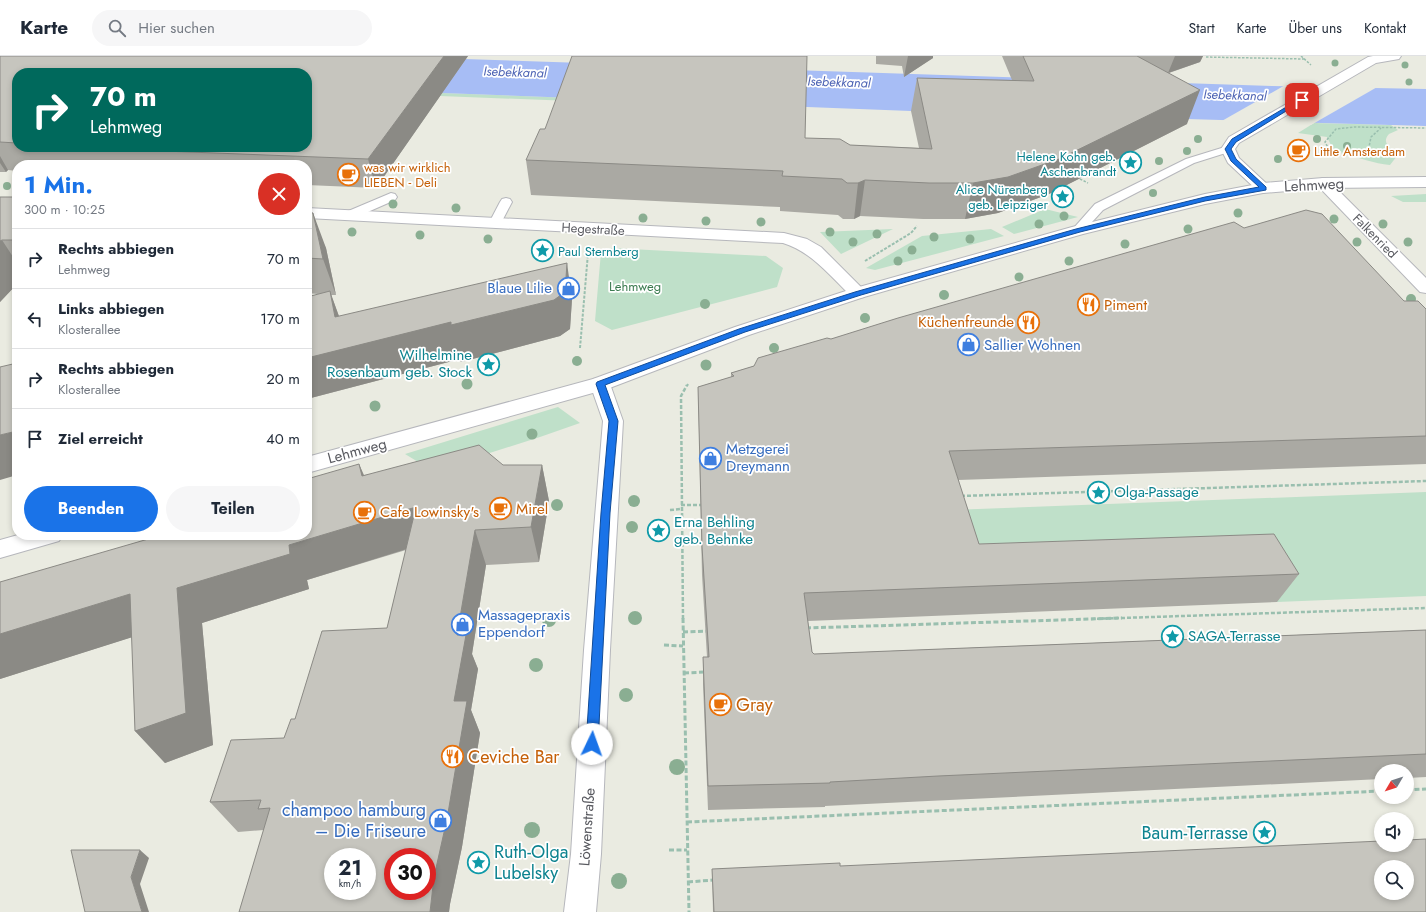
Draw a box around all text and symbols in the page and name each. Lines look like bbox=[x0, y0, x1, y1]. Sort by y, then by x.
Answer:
search box bbox=[92, 10, 372, 46]
text: Karte bbox=[20, 14, 68, 41]
icon: search bbox=[106, 17, 128, 39]
text: Hier suchen bbox=[138, 17, 215, 39]
text: Start bbox=[1189, 18, 1215, 38]
text: Karte bbox=[1237, 18, 1267, 38]
text: Über uns bbox=[1289, 18, 1342, 38]
text: Kontakt bbox=[1364, 18, 1406, 38]
water label: Isebekkanal bbox=[483, 61, 548, 83]
water label: Isebekkanal bbox=[807, 71, 872, 93]
text: 70 m bbox=[90, 76, 157, 117]
pin bbox=[1285, 83, 1319, 117]
icon: right bbox=[24, 84, 76, 136]
water label: Isebekkanal bbox=[1203, 84, 1268, 106]
icon: arrive bbox=[1291, 89, 1313, 111]
text: Lehmweg bbox=[90, 114, 162, 140]
cafe icon: Little Amsterdam bbox=[1286, 138, 1312, 164]
place label: Little Amsterdam bbox=[1314, 142, 1405, 161]
place label: Helene Kohn geb. Aschenbrandt bbox=[1017, 147, 1117, 181]
place icon: Helene Kohn geb. Aschenbrandt bbox=[1118, 150, 1144, 176]
place label: was wir wirklich LIEBEN - Deli bbox=[364, 158, 451, 192]
cafe icon: was wir wirklich LIEBEN - Deli bbox=[336, 161, 362, 187]
text: 1 Min. bbox=[24, 167, 93, 202]
street label: Lehmweg bbox=[1283, 172, 1345, 198]
button: close bbox=[258, 173, 300, 215]
place label: Alice Nürenberg geb. Leipziger bbox=[956, 180, 1049, 214]
place icon: Alice Nürenberg geb. Leipziger bbox=[1050, 183, 1076, 209]
text: 300 m · 10:25 bbox=[24, 200, 105, 219]
street label: Falkenried bbox=[1348, 209, 1402, 263]
street label: Hegestraße bbox=[561, 218, 625, 240]
text: Rechts abbiegen bbox=[58, 238, 174, 260]
place icon: Paul Sternberg bbox=[530, 238, 556, 264]
place label: Paul Sternberg bbox=[558, 242, 639, 261]
icon: right bbox=[24, 248, 46, 270]
text: 70 m bbox=[267, 248, 300, 270]
text: Lehmweg bbox=[58, 260, 110, 279]
shop icon: Blaue Lilie bbox=[555, 275, 581, 301]
place label: Blaue Lilie bbox=[487, 277, 552, 299]
park label: Lehmweg bbox=[609, 277, 661, 296]
restaurant icon: Piment bbox=[1075, 292, 1101, 318]
place label: Piment bbox=[1104, 294, 1147, 316]
text: Links abbiegen bbox=[58, 298, 164, 320]
icon: left bbox=[24, 308, 46, 330]
text: 170 m bbox=[260, 308, 300, 330]
restaurant icon: Küchenfreunde bbox=[1016, 309, 1042, 335]
place label: Küchenfreunde bbox=[918, 311, 1014, 333]
text: Klosterallee bbox=[58, 320, 121, 339]
shop icon: Sallier Wohnen bbox=[955, 332, 981, 358]
place label: Sallier Wohnen bbox=[984, 334, 1081, 356]
place label: Wilhelmine Rosenbaum geb. Stock bbox=[327, 344, 472, 383]
place icon: Wilhelmine Rosenbaum geb. Stock bbox=[475, 351, 501, 377]
text: Rechts abbiegen bbox=[58, 358, 174, 380]
icon: right bbox=[24, 368, 46, 390]
text: 20 m bbox=[266, 368, 300, 390]
text: Klosterallee bbox=[58, 380, 121, 399]
icon: arrive bbox=[24, 428, 46, 450]
text: Ziel erreicht bbox=[58, 428, 143, 450]
text: 40 m bbox=[266, 428, 300, 450]
street label: Lehmweg bbox=[325, 433, 389, 469]
place label: Metzgerei Dreymann bbox=[726, 438, 790, 477]
shop icon: Metzgerei Dreymann bbox=[697, 445, 723, 471]
place icon: Olga-Passage bbox=[1086, 479, 1112, 505]
place label: Olga-Passage bbox=[1114, 481, 1199, 503]
button: Beenden bbox=[24, 486, 158, 532]
button: Teilen bbox=[166, 486, 300, 532]
cafe icon: Mirel bbox=[488, 496, 514, 522]
place label: Mirel bbox=[516, 498, 548, 520]
cafe icon: Cafe Lowinsky's bbox=[351, 499, 377, 525]
place label: Cafe Lowinsky's bbox=[380, 501, 479, 523]
place label: Erna Behling geb. Behnke bbox=[674, 511, 755, 550]
place icon: Erna Behling geb. Behnke bbox=[645, 518, 671, 544]
place label: Massagepraxis Eppendorf bbox=[478, 604, 570, 643]
shop icon: Massagepraxis Eppendorf bbox=[449, 611, 475, 637]
place icon: SAGA-Terrasse bbox=[1160, 623, 1186, 649]
place label: SAGA-Terrasse bbox=[1188, 625, 1281, 647]
cafe icon: Gray bbox=[708, 692, 734, 718]
place label: Gray bbox=[736, 692, 773, 718]
position arrow bbox=[571, 723, 613, 765]
restaurant icon: Ceviche Bar bbox=[440, 744, 466, 770]
place label: Ceviche Bar bbox=[468, 744, 560, 770]
north arrow bbox=[1374, 764, 1414, 804]
map controls bbox=[1374, 764, 1414, 900]
street label: Löwenstraße bbox=[573, 787, 601, 867]
place label: champoo hamburg – Die Friseure bbox=[282, 797, 426, 844]
shop icon: champoo hamburg – Die Friseure bbox=[428, 807, 454, 833]
button: sound bbox=[1374, 812, 1414, 852]
place label: Baum-Terrasse bbox=[1141, 820, 1248, 846]
place icon: Baum-Terrasse bbox=[1251, 820, 1277, 846]
place label: Ruth-Olga Lubelsky bbox=[494, 839, 568, 886]
speed limit sign: 30 bbox=[384, 848, 436, 900]
place icon: Ruth-Olga Lubelsky bbox=[465, 849, 491, 875]
text: 21 bbox=[338, 854, 362, 883]
button: search bbox=[1374, 860, 1414, 900]
text: km/h bbox=[339, 876, 361, 891]

